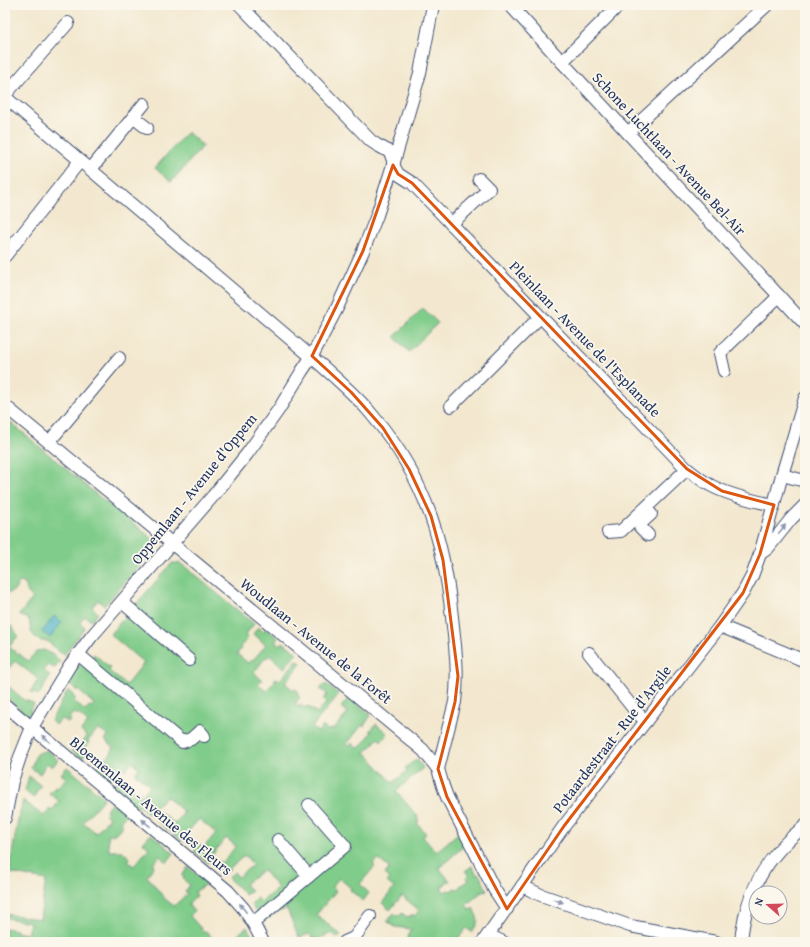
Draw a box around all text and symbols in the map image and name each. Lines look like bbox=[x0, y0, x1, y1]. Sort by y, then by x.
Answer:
street label: Schone Luchtlaan - Avenue Bel-Air bbox=[588, 67, 751, 240]
street label: Pleinlaan - Avenue de l'Esplanade bbox=[505, 256, 666, 421]
street label: Oppemlaan - Avenue d'Oppem bbox=[126, 408, 262, 569]
one-way arrow bbox=[778, 524, 787, 535]
street label: Woudlaan - Avenue de la Forêt bbox=[236, 573, 397, 709]
street label: Potaardestraat - Rue d'Argile bbox=[547, 661, 676, 817]
street label: Bloemenlaan - Avenue des Fleurs bbox=[66, 731, 237, 880]
one-way arrow bbox=[41, 735, 52, 744]
one-way arrow bbox=[141, 818, 151, 827]
north arrow bbox=[748, 885, 788, 925]
text: N bbox=[750, 895, 768, 908]
one-way arrow bbox=[552, 898, 564, 904]
one-way arrow bbox=[239, 903, 247, 914]

